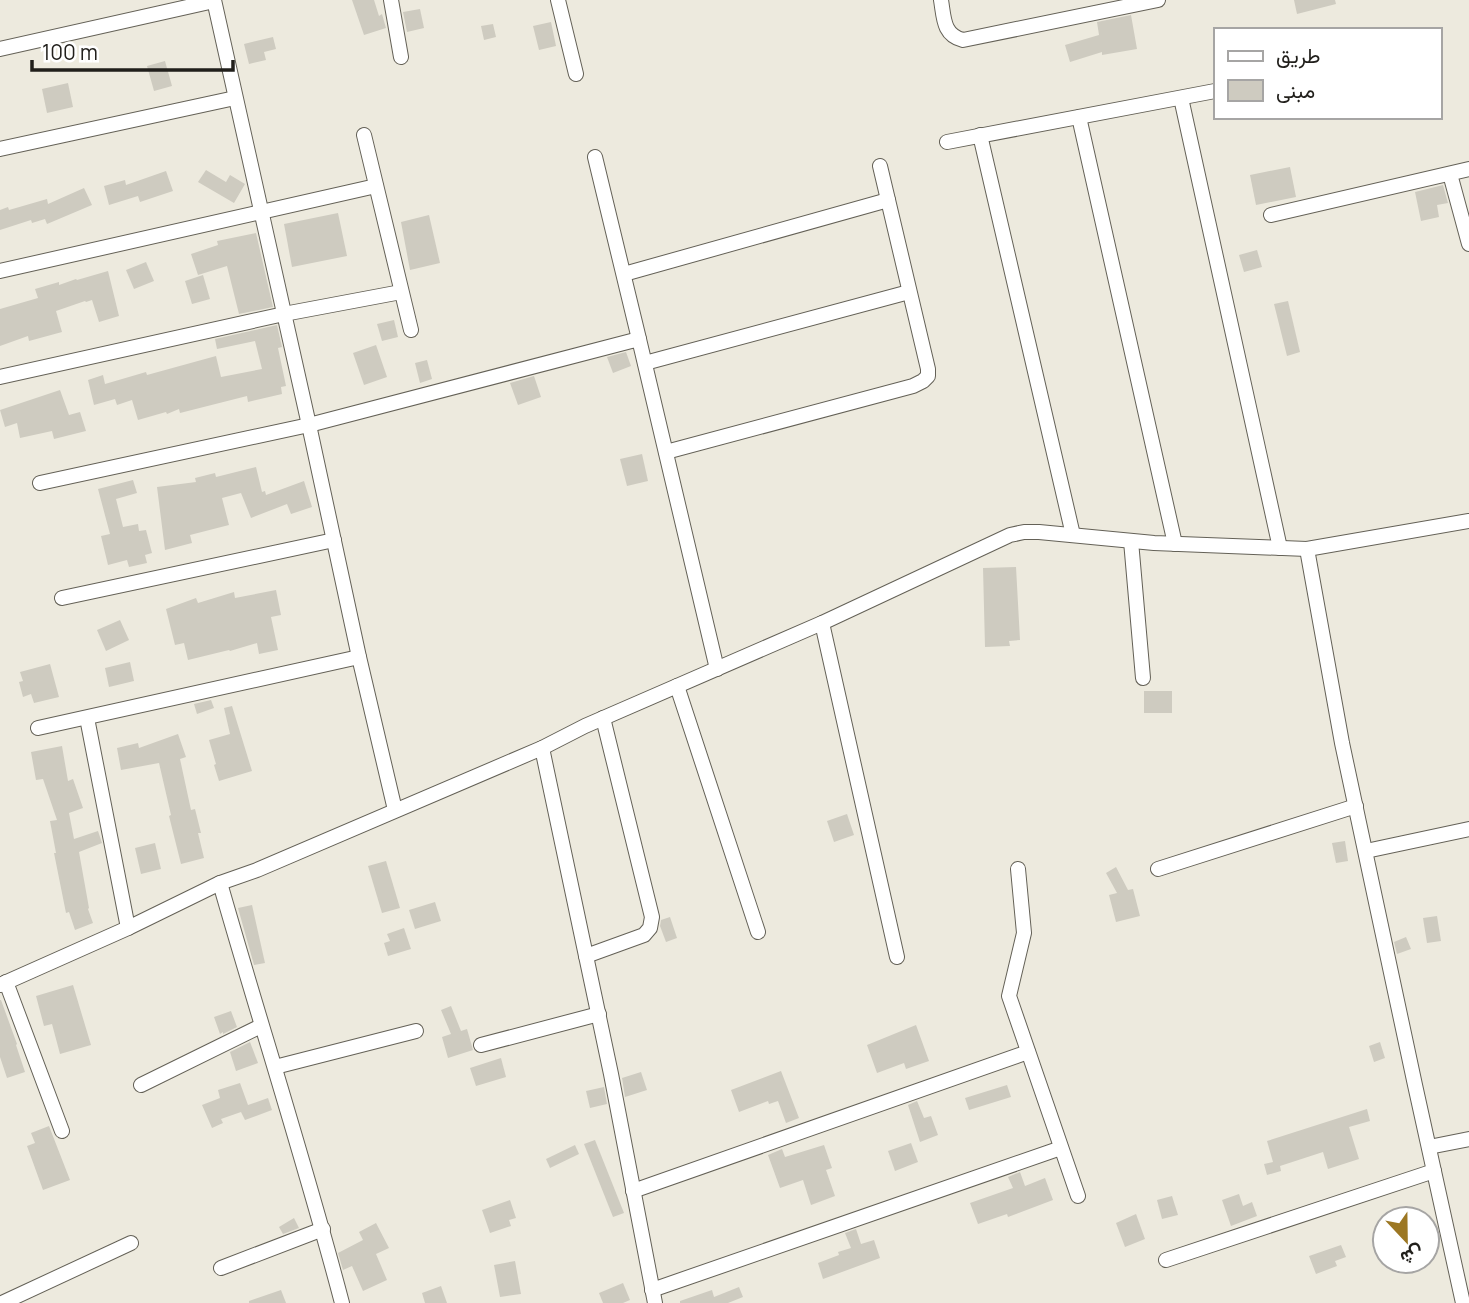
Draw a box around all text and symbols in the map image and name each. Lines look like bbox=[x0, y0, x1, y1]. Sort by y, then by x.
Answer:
scale bar bbox=[32, 28, 233, 72]
legend bbox=[1214, 28, 1441, 119]
text: 100 m bbox=[42, 38, 98, 66]
text: طريق bbox=[1276, 41, 1321, 69]
text: مبنى bbox=[1276, 76, 1315, 104]
north arrow bbox=[1371, 1205, 1441, 1275]
text: ش bbox=[1397, 1239, 1428, 1272]

